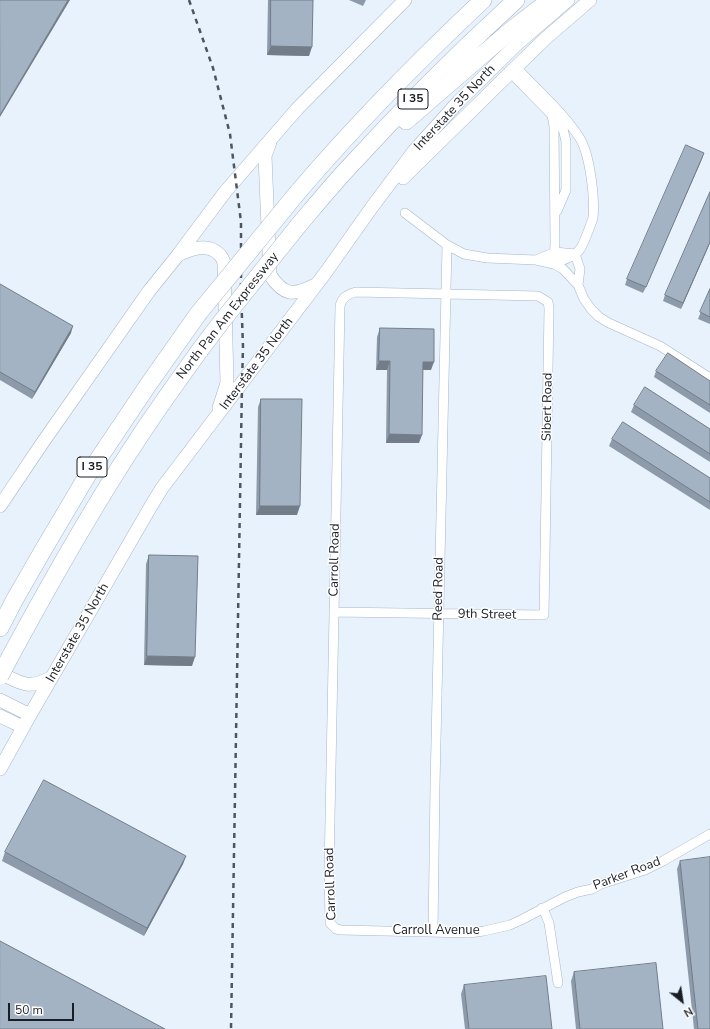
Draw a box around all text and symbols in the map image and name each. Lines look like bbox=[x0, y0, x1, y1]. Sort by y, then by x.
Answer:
street label: Interstate 35 North bbox=[411, 62, 499, 154]
road number: I 35 bbox=[398, 89, 428, 109]
street label: North Pan Am Expressway bbox=[174, 249, 282, 383]
street label: Interstate 35 North bbox=[217, 315, 297, 413]
street label: Sibert Road bbox=[540, 373, 556, 441]
road number: I 35 bbox=[77, 457, 107, 477]
street label: Carroll Road bbox=[327, 523, 343, 597]
street label: Reed Road bbox=[431, 557, 447, 621]
street label: Interstate 35 North bbox=[43, 581, 113, 685]
street label: 9th Street bbox=[458, 607, 516, 623]
street label: Carroll Road bbox=[322, 847, 340, 921]
street label: Parker Road bbox=[591, 854, 663, 894]
street label: Carroll Avenue bbox=[392, 923, 480, 939]
north arrow bbox=[662, 981, 702, 1021]
scale bar bbox=[10, 995, 76, 1021]
text: 50 m bbox=[15, 1002, 43, 1018]
text: N bbox=[681, 1003, 696, 1020]

